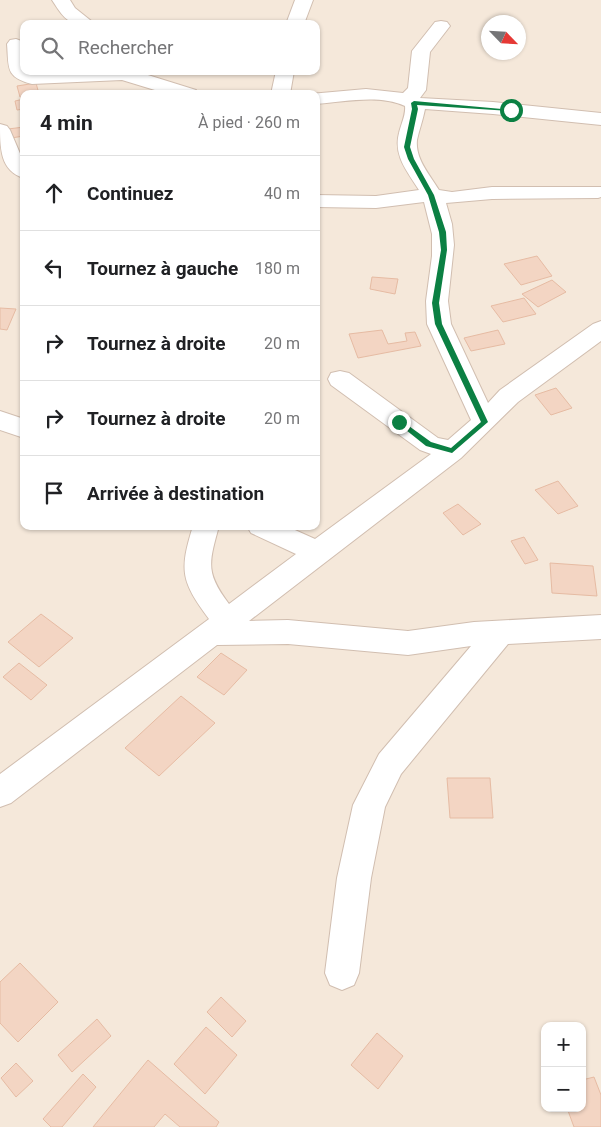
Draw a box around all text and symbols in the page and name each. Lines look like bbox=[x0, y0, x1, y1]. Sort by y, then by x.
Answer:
north arrow bbox=[481, 15, 526, 60]
search box bbox=[20, 20, 320, 75]
icon: search bbox=[38, 34, 66, 62]
text: Rechercher bbox=[78, 36, 173, 59]
route start bbox=[500, 99, 523, 122]
text: 4 min bbox=[40, 111, 93, 135]
text: À pied · 260 m bbox=[198, 113, 300, 132]
icon: ahead bbox=[40, 179, 68, 207]
text: Continuez bbox=[87, 182, 173, 205]
text: 40 m bbox=[264, 184, 300, 203]
icon: left bbox=[40, 254, 68, 282]
text: Tournez à gauche bbox=[87, 257, 238, 280]
text: 180 m bbox=[255, 259, 300, 278]
icon: right bbox=[40, 329, 68, 357]
text: Tournez à droite bbox=[87, 332, 226, 355]
text: 20 m bbox=[264, 334, 300, 353]
icon: right bbox=[40, 404, 68, 432]
text: Tournez à droite bbox=[87, 407, 226, 430]
text: 20 m bbox=[264, 409, 300, 428]
route end bbox=[388, 411, 411, 434]
icon: arrive bbox=[40, 479, 68, 507]
text: Arrivée à destination bbox=[87, 482, 264, 505]
map controls bbox=[541, 1022, 586, 1112]
button: + bbox=[541, 1022, 586, 1067]
button: − bbox=[541, 1067, 586, 1112]

